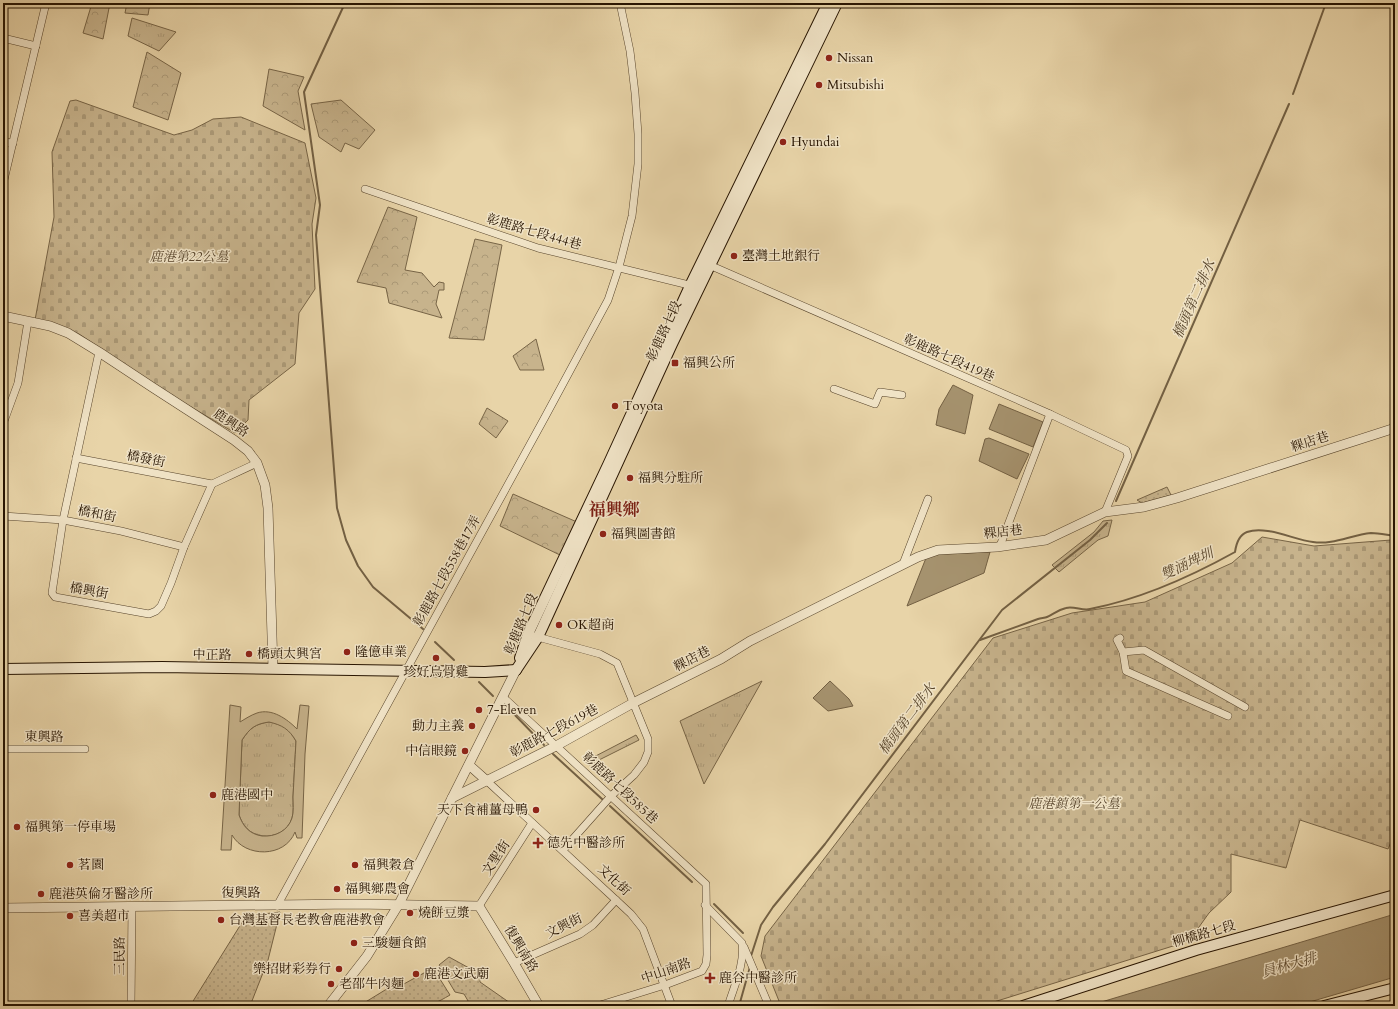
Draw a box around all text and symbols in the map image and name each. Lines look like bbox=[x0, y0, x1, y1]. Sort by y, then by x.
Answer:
place label: Nissan bbox=[837, 49, 874, 67]
marker: Nissan bbox=[824, 53, 834, 63]
place label: Mitsubishi bbox=[827, 76, 885, 94]
marker: Mitsubishi bbox=[814, 80, 824, 90]
place label: Hyundai bbox=[791, 133, 840, 151]
marker: Hyundai bbox=[778, 137, 788, 147]
street label: 彰鹿路七段444巷 bbox=[484, 210, 584, 254]
place label: 臺灣土地銀行 bbox=[742, 247, 820, 265]
park label: 鹿港第22公墓 bbox=[150, 248, 230, 266]
marker: 臺灣土地銀行 bbox=[729, 251, 739, 261]
water label: 橋頭第二排水 bbox=[1168, 255, 1221, 341]
street label: 彰鹿路七段 bbox=[642, 298, 686, 364]
street label: 彰鹿路七段419巷 bbox=[901, 330, 997, 386]
place label: 福興公所 bbox=[683, 354, 735, 372]
marker: 福興公所 bbox=[670, 358, 680, 368]
place label: Toyota bbox=[623, 397, 664, 415]
marker: Toyota bbox=[610, 401, 620, 411]
street label: 鹿興路 bbox=[210, 405, 252, 441]
street label: 粿店巷 bbox=[1289, 427, 1331, 457]
street label: 橋發街 bbox=[125, 446, 167, 472]
place label: 福興分駐所 bbox=[638, 469, 703, 487]
marker: 福興分駐所 bbox=[625, 473, 635, 483]
district label: 福興鄉 bbox=[589, 498, 640, 521]
street label: 橋和街 bbox=[76, 501, 118, 527]
street label: 彰鹿路七段558巷17弄 bbox=[409, 512, 485, 630]
street label: 粿店巷 bbox=[983, 521, 1023, 543]
place label: 福興圖書館 bbox=[611, 525, 676, 543]
marker: 福興圖書館 bbox=[598, 529, 608, 539]
water label: 雙涵埤圳 bbox=[1158, 543, 1218, 584]
street label: 橋興街 bbox=[68, 579, 110, 603]
street label: 彰鹿路七段 bbox=[500, 591, 542, 657]
place label: OK超商 bbox=[567, 616, 614, 634]
marker: OK超商 bbox=[554, 620, 564, 630]
street label: 粿店巷 bbox=[671, 642, 713, 676]
place label: 隆億車業 bbox=[355, 643, 407, 661]
place label: 橋頭太興宮 bbox=[257, 645, 322, 663]
street label: 中正路 bbox=[192, 646, 232, 664]
marker: 隆億車業 bbox=[342, 647, 352, 657]
marker: 橋頭太興宮 bbox=[244, 649, 254, 659]
marker: 珍好烏骨雞 bbox=[431, 653, 441, 663]
place label: 珍好烏骨雞 bbox=[403, 663, 469, 681]
water label: 橋頭第二排水 bbox=[874, 678, 941, 758]
street label: 彰鹿路七段619巷 bbox=[507, 700, 601, 762]
place label: 7-Eleven bbox=[487, 701, 537, 719]
marker: 7-Eleven bbox=[474, 705, 484, 715]
place label: 動力主義 bbox=[412, 717, 464, 735]
marker: 動力主義 bbox=[467, 721, 477, 731]
street label: 東興路 bbox=[24, 728, 64, 746]
place label: 中信眼鏡 bbox=[405, 742, 457, 760]
marker: 中信眼鏡 bbox=[460, 746, 470, 756]
street label: 彰鹿路七段585巷 bbox=[578, 748, 662, 828]
place label: 鹿港國中 bbox=[221, 786, 273, 804]
marker: 鹿港國中 bbox=[208, 790, 218, 800]
park label: 鹿港鎮第一公墓 bbox=[1028, 795, 1121, 813]
place label: 天下食補薑母鴨 bbox=[437, 801, 528, 819]
marker: 天下食補薑母鴨 bbox=[531, 805, 541, 815]
place label: 福興第一停車場 bbox=[25, 818, 116, 836]
marker: 福興第一停車場 bbox=[12, 822, 22, 832]
place label: 德先中醫診所 bbox=[547, 834, 625, 852]
street label: 文聖街 bbox=[478, 837, 514, 879]
marker: 德先中醫診所 bbox=[532, 837, 544, 849]
place label: 茗園 bbox=[78, 856, 104, 874]
place label: 福興穀倉 bbox=[363, 856, 415, 874]
marker: 茗園 bbox=[65, 860, 75, 870]
marker: 福興穀倉 bbox=[350, 860, 360, 870]
street label: 文化街 bbox=[594, 860, 634, 900]
place label: 福興鄉農會 bbox=[345, 880, 410, 898]
street label: 復興路 bbox=[221, 884, 261, 902]
marker: 福興鄉農會 bbox=[332, 884, 342, 894]
place label: 鹿港英倫牙醫診所 bbox=[49, 885, 153, 903]
marker: 鹿港英倫牙醫診所 bbox=[36, 889, 46, 899]
place label: 燒餅豆漿 bbox=[418, 904, 470, 922]
place label: 喜美超市 bbox=[78, 907, 130, 925]
marker: 燒餅豆漿 bbox=[405, 908, 415, 918]
street label: 文興街 bbox=[543, 909, 585, 943]
marker: 喜美超市 bbox=[65, 911, 75, 921]
place label: 台灣基督長老教會鹿港教會 bbox=[229, 911, 385, 929]
marker: 台灣基督長老教會鹿港教會 bbox=[216, 915, 226, 925]
street label: 柳橋路七段 bbox=[1170, 916, 1238, 952]
street label: 復興南路 bbox=[500, 922, 542, 976]
place label: 三駿麵食館 bbox=[362, 934, 427, 952]
street label: 三民路 bbox=[111, 936, 129, 976]
marker: 三駿麵食館 bbox=[349, 938, 359, 948]
water label: 員林大排 bbox=[1259, 948, 1320, 982]
street label: 中山南路 bbox=[638, 954, 694, 988]
place label: 樂招財彩券行 bbox=[253, 960, 331, 978]
marker: 樂招財彩券行 bbox=[334, 964, 344, 974]
place label: 鹿港文武廟 bbox=[424, 965, 489, 983]
marker: 鹿港文武廟 bbox=[411, 969, 421, 979]
place label: 鹿谷中醫診所 bbox=[719, 969, 797, 987]
marker: 鹿谷中醫診所 bbox=[704, 972, 716, 984]
place label: 老邵牛肉麵 bbox=[339, 975, 404, 993]
marker: 老邵牛肉麵 bbox=[326, 979, 336, 989]

